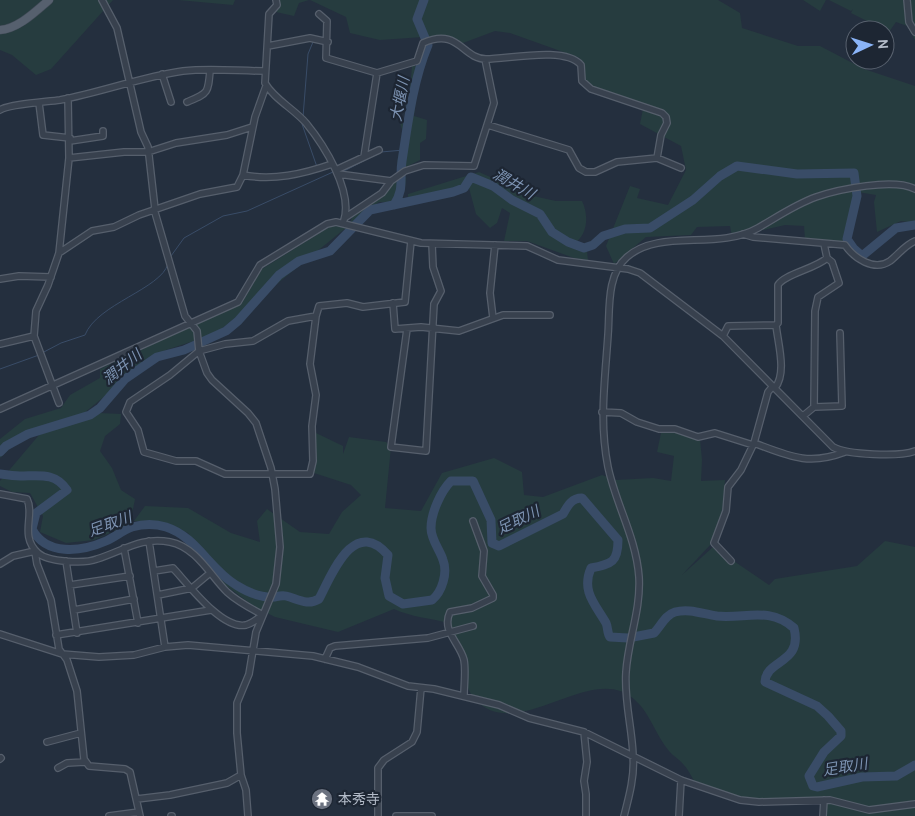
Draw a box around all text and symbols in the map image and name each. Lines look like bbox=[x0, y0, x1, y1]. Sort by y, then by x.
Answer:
north arrow bbox=[845, 20, 895, 70]
text: N bbox=[874, 39, 892, 50]
water label: 大堰川 bbox=[387, 73, 414, 123]
water label: 潤井川 bbox=[490, 165, 540, 204]
water label: 潤井川 bbox=[99, 345, 147, 388]
water label: 足取川 bbox=[494, 501, 544, 538]
water label: 足取川 bbox=[86, 507, 136, 540]
water label: 足取川 bbox=[821, 754, 871, 779]
temple icon: 本秀寺 bbox=[310, 787, 334, 811]
place label: 本秀寺 bbox=[338, 790, 380, 808]

